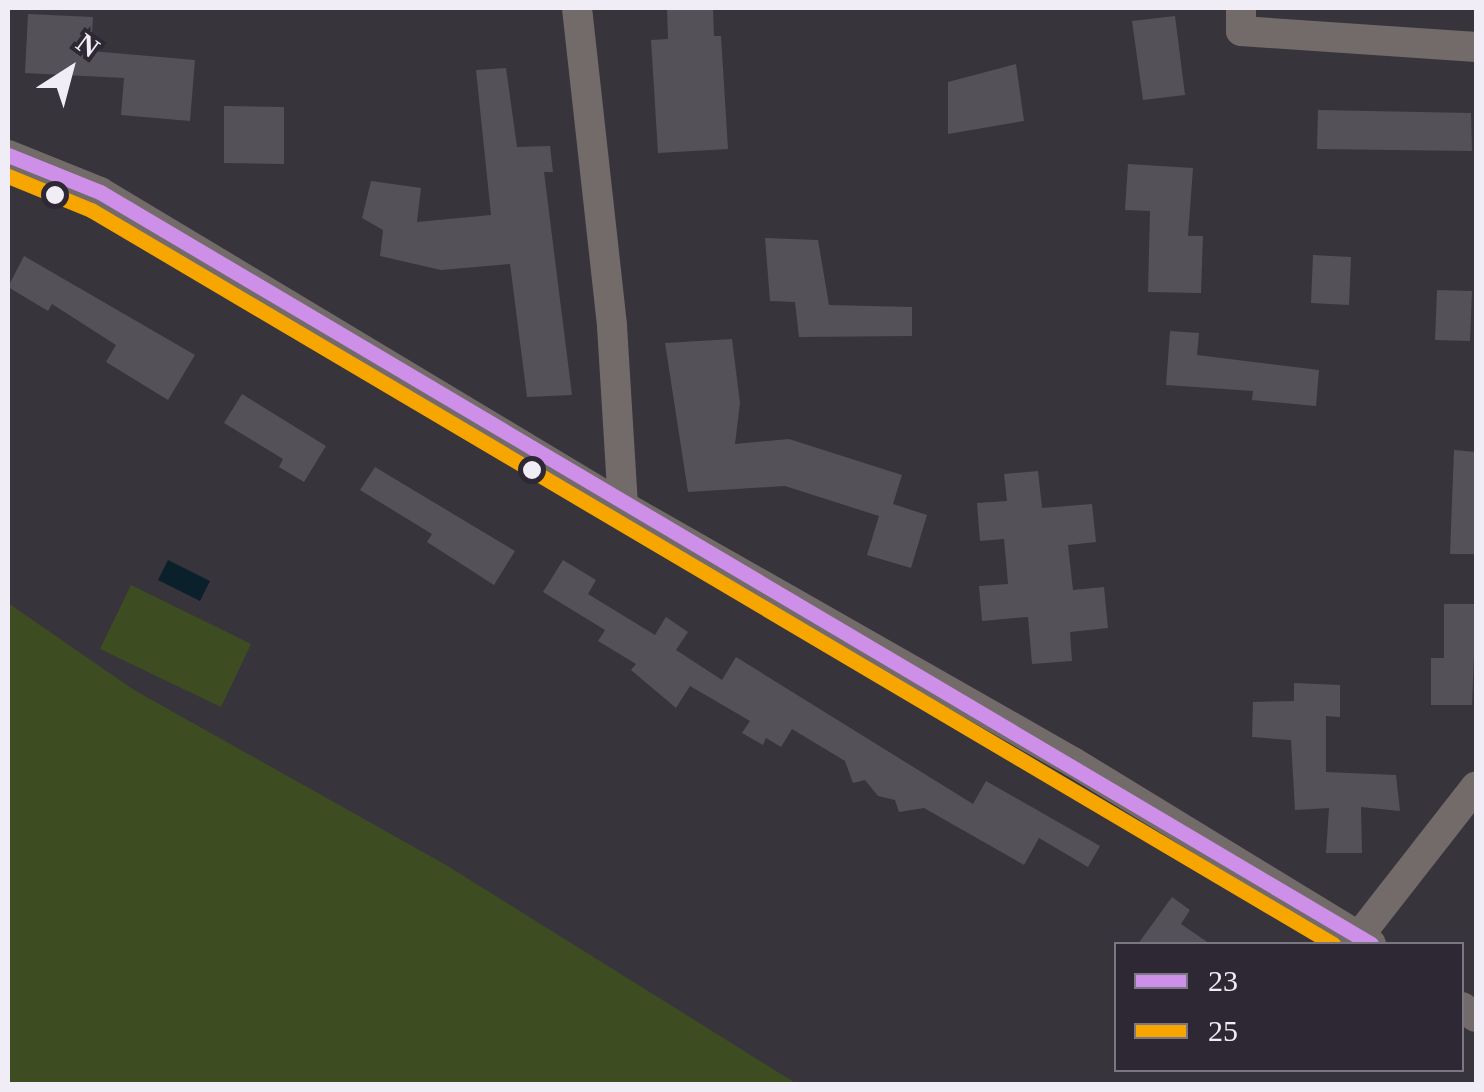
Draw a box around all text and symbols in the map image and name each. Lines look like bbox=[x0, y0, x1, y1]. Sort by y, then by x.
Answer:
north arrow bbox=[20, 20, 120, 120]
text: N bbox=[71, 27, 105, 64]
unlabelled marker bbox=[45, 185, 65, 205]
unlabelled marker bbox=[522, 460, 542, 480]
legend bbox=[1114, 942, 1464, 1072]
text: 23 bbox=[1208, 964, 1238, 997]
text: 25 bbox=[1208, 1014, 1238, 1047]

